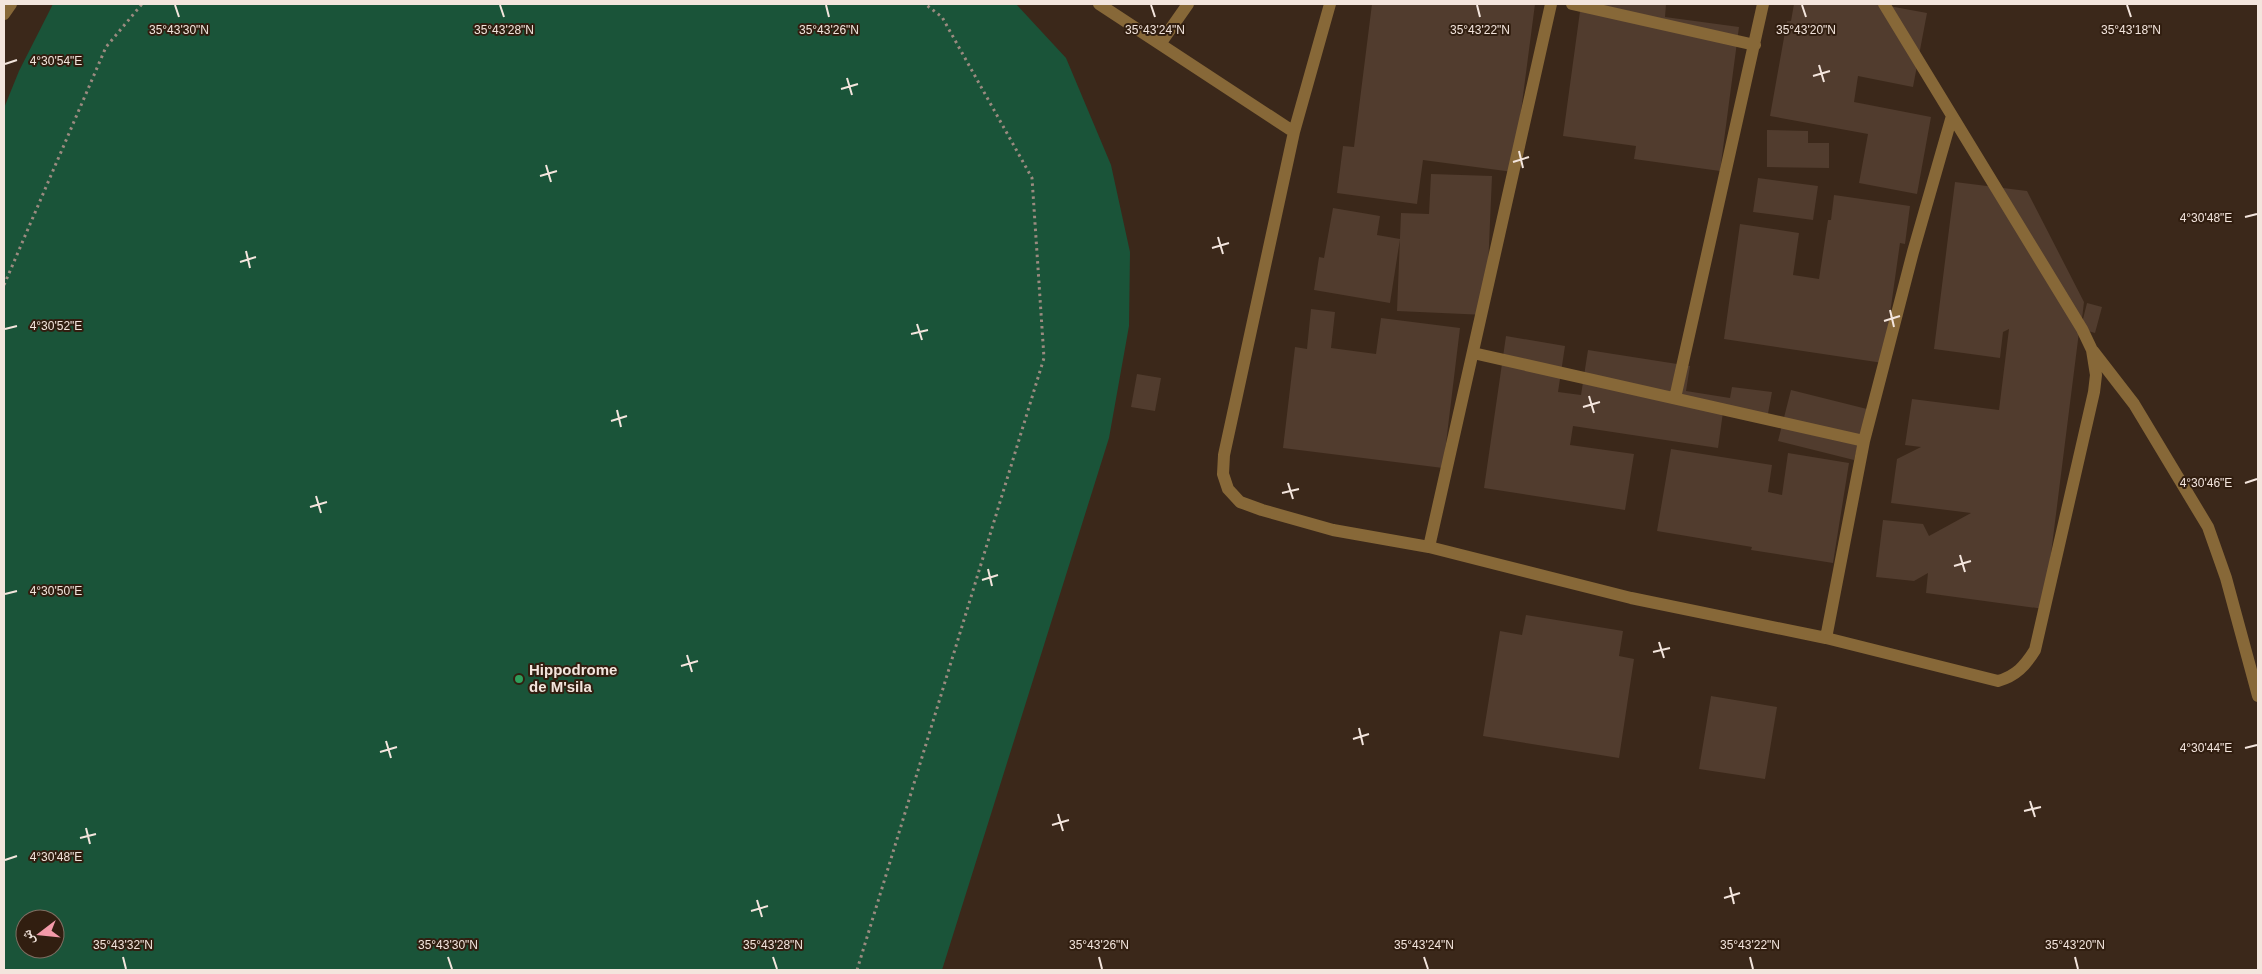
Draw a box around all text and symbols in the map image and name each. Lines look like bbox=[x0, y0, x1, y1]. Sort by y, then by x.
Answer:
text: 35°43'30"N bbox=[149, 23, 209, 37]
text: 35°43'28"N bbox=[474, 23, 534, 37]
text: 35°43'26"N bbox=[799, 23, 859, 37]
text: 35°43'24"N bbox=[1125, 23, 1185, 37]
text: 35°43'22"N bbox=[1450, 23, 1510, 37]
text: 35°43'20"N bbox=[1776, 23, 1836, 37]
text: 35°43'18"N bbox=[2101, 23, 2161, 37]
text: 4°30'54"E bbox=[30, 54, 82, 68]
text: 4°30'48"E bbox=[2180, 211, 2232, 225]
text: 4°30'52"E bbox=[30, 319, 82, 333]
text: 4°30'46"E bbox=[2180, 476, 2232, 490]
text: 4°30'50"E bbox=[30, 584, 82, 598]
place label: Hippodrome de M'sila bbox=[529, 661, 617, 695]
marker: Hippodrome de M'sila bbox=[513, 673, 525, 685]
text: 4°30'44"E bbox=[2180, 741, 2232, 755]
text: 4°30'48"E bbox=[30, 850, 82, 864]
north arrow bbox=[15, 909, 65, 959]
text: ش bbox=[18, 928, 38, 947]
text: 35°43'32"N bbox=[93, 938, 153, 952]
text: 35°43'30"N bbox=[418, 938, 478, 952]
text: 35°43'28"N bbox=[743, 938, 803, 952]
text: 35°43'26"N bbox=[1069, 938, 1129, 952]
text: 35°43'24"N bbox=[1394, 938, 1454, 952]
text: 35°43'22"N bbox=[1720, 938, 1780, 952]
text: 35°43'20"N bbox=[2045, 938, 2105, 952]

